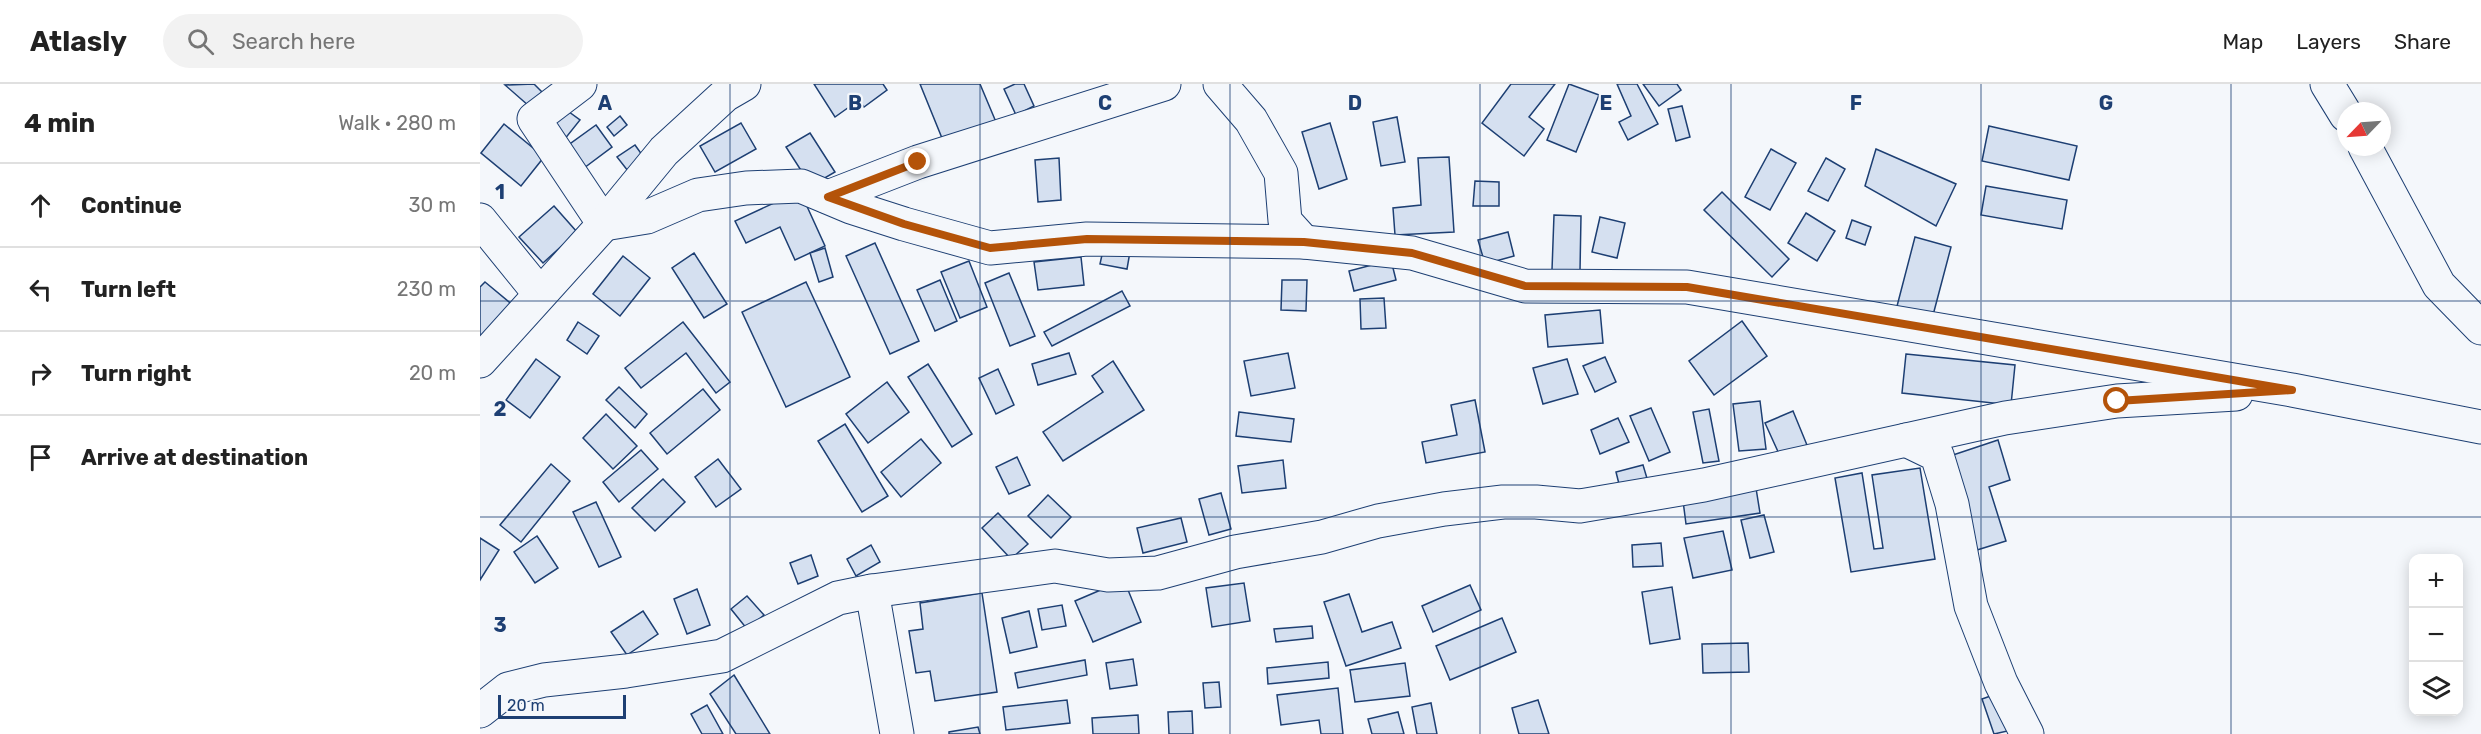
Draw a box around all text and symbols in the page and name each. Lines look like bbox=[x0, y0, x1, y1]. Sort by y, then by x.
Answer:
search box bbox=[163, 14, 583, 68]
text: Atlasly bbox=[30, 25, 127, 58]
icon: search bbox=[184, 25, 217, 58]
text: Search here bbox=[232, 28, 355, 55]
text: Map bbox=[2222, 29, 2263, 54]
text: Layers bbox=[2296, 29, 2361, 54]
text: Share bbox=[2394, 29, 2451, 54]
text: A bbox=[598, 91, 613, 115]
text: B bbox=[848, 91, 862, 115]
text: C bbox=[1098, 91, 1112, 115]
text: D bbox=[1348, 91, 1362, 115]
text: E bbox=[1600, 91, 1612, 115]
text: F bbox=[1850, 91, 1862, 115]
text: G bbox=[2099, 91, 2113, 115]
north arrow bbox=[2337, 102, 2391, 156]
text: 4 min bbox=[24, 108, 95, 139]
text: Walk · 280 m bbox=[338, 111, 456, 135]
route end bbox=[904, 148, 930, 174]
text: 1 bbox=[495, 180, 505, 204]
icon: ahead bbox=[24, 189, 57, 222]
text: Continue bbox=[81, 192, 182, 219]
text: 30 m bbox=[409, 193, 456, 217]
icon: left bbox=[24, 273, 57, 306]
text: Turn left bbox=[81, 276, 176, 303]
text: 230 m bbox=[397, 277, 456, 301]
icon: right bbox=[24, 357, 57, 390]
text: Turn right bbox=[81, 360, 191, 387]
text: 20 m bbox=[409, 361, 456, 385]
route start bbox=[2103, 387, 2129, 413]
text: 2 bbox=[494, 397, 507, 421]
icon: arrive bbox=[24, 441, 57, 474]
text: Arrive at destination bbox=[81, 444, 308, 471]
map controls bbox=[2409, 554, 2463, 716]
button: + bbox=[2409, 554, 2463, 608]
button: − bbox=[2409, 608, 2463, 662]
text: 3 bbox=[493, 613, 507, 637]
button: layers bbox=[2409, 662, 2463, 716]
scale bar bbox=[498, 692, 626, 720]
text: 20 m bbox=[507, 696, 545, 715]

